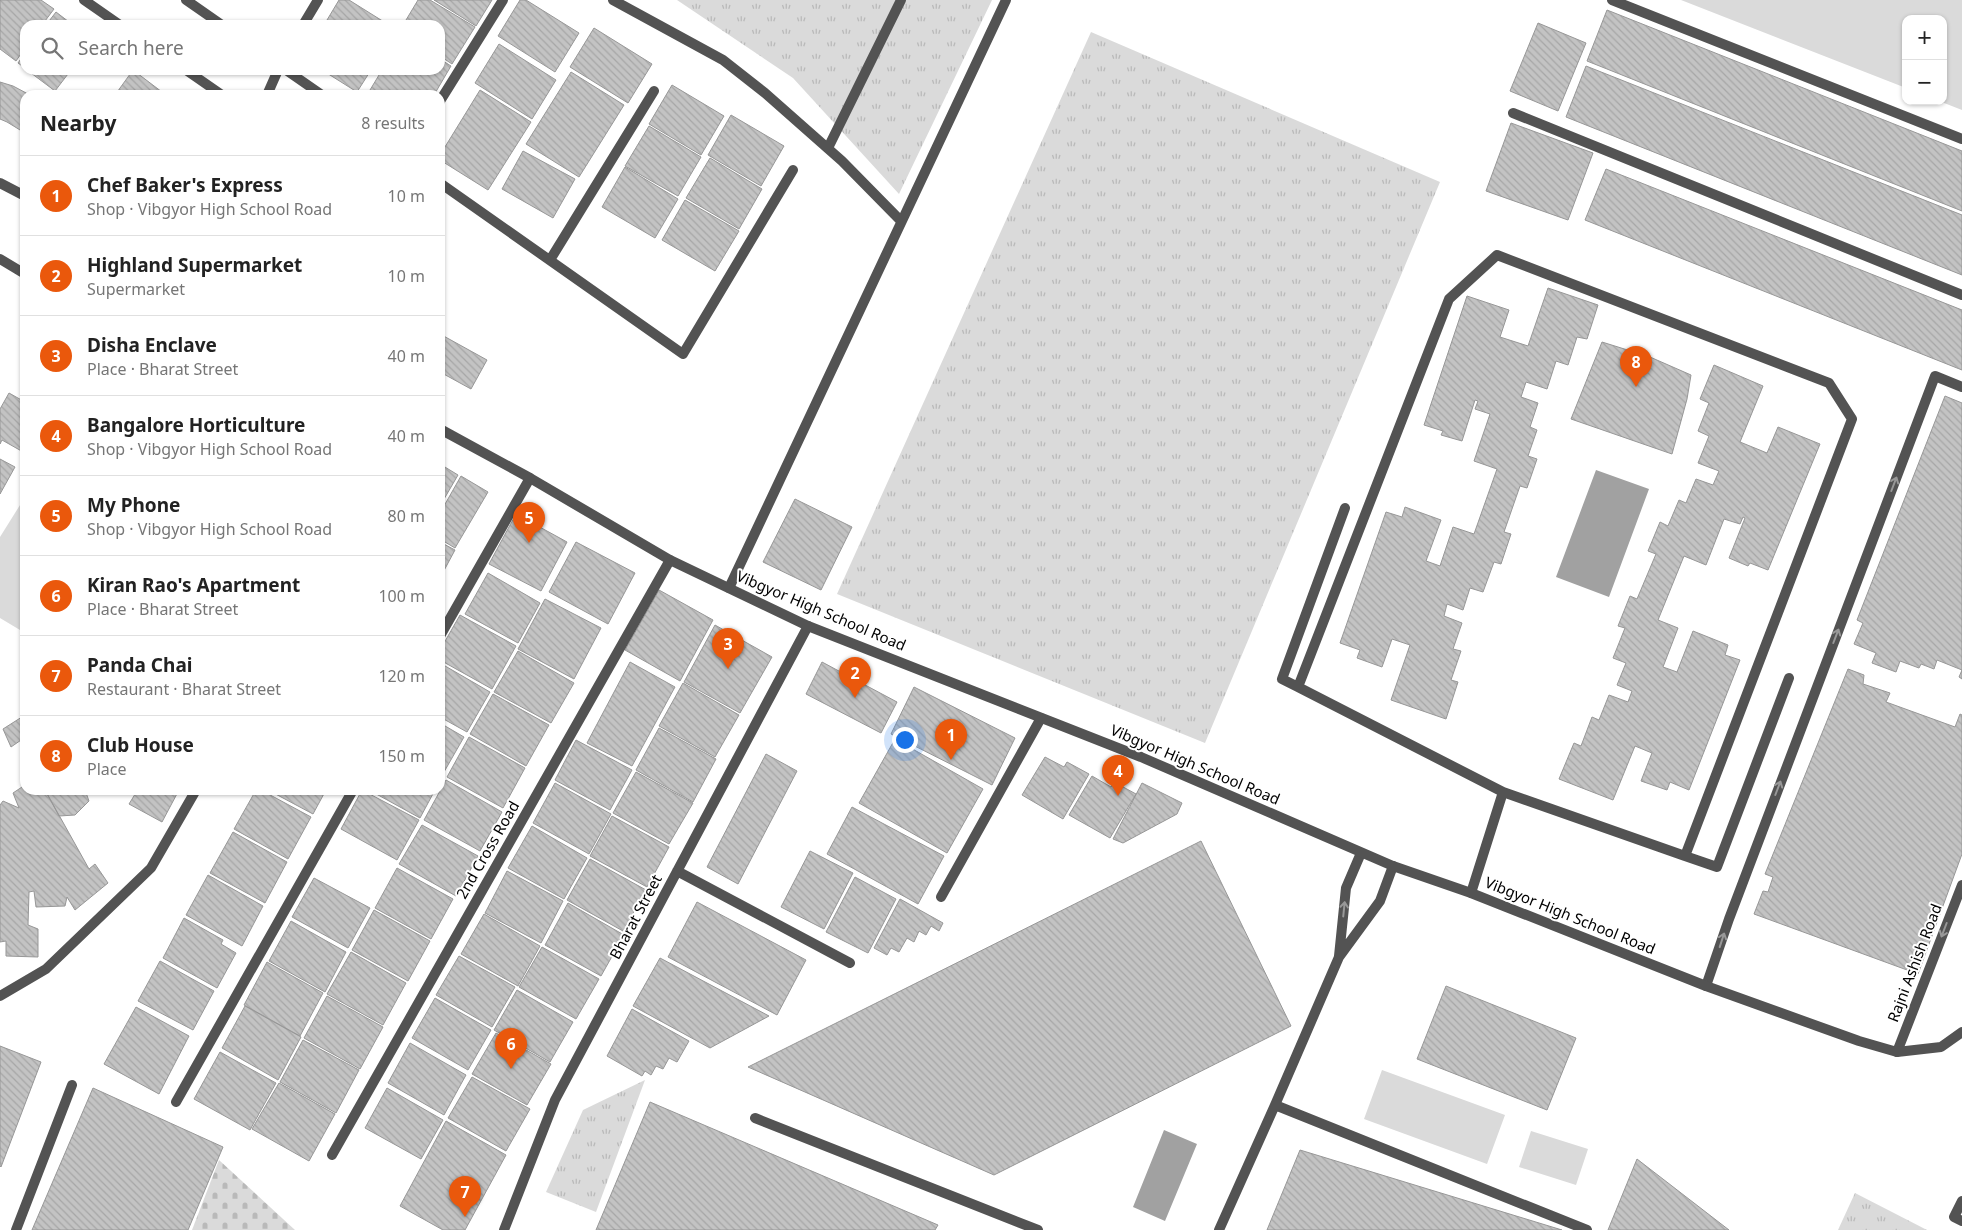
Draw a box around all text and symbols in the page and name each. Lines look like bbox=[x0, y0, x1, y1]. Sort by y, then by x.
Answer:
map controls bbox=[1902, 15, 1947, 105]
button: + bbox=[1902, 15, 1947, 60]
search box bbox=[20, 20, 445, 75]
icon: search bbox=[38, 34, 66, 62]
text: Search here bbox=[78, 35, 184, 61]
button: − bbox=[1902, 60, 1947, 105]
text: Nearby bbox=[40, 109, 116, 137]
text: 8 results bbox=[361, 112, 425, 134]
text: Chef Baker's Express bbox=[87, 172, 283, 198]
text: 1 bbox=[51, 185, 61, 207]
text: 10 m bbox=[388, 185, 425, 207]
text: Shop · Vibgyor High School Road bbox=[87, 198, 332, 220]
text: Highland Supermarket bbox=[87, 252, 302, 278]
text: 2 bbox=[51, 265, 61, 287]
text: 10 m bbox=[388, 265, 425, 287]
text: Supermarket bbox=[87, 278, 185, 300]
text: Disha Enclave bbox=[87, 332, 217, 358]
text: 3 bbox=[51, 345, 61, 367]
text: 40 m bbox=[388, 345, 425, 367]
pin: 8 bbox=[1620, 346, 1652, 387]
text: Place · Bharat Street bbox=[87, 358, 238, 380]
text: Bangalore Horticulture bbox=[87, 412, 305, 438]
text: 4 bbox=[51, 425, 61, 447]
text: 40 m bbox=[388, 425, 425, 447]
text: Shop · Vibgyor High School Road bbox=[87, 438, 332, 460]
one-way arrow bbox=[1890, 477, 1899, 492]
text: My Phone bbox=[87, 492, 180, 518]
pin: 5 bbox=[513, 502, 545, 543]
text: 5 bbox=[51, 505, 61, 527]
text: 80 m bbox=[388, 505, 425, 527]
text: Shop · Vibgyor High School Road bbox=[87, 518, 332, 540]
street label: Vibgyor High School Road bbox=[734, 565, 909, 655]
text: Kiran Rao's Apartment bbox=[87, 572, 300, 598]
text: 6 bbox=[51, 585, 61, 607]
text: 100 m bbox=[378, 585, 425, 607]
text: Place · Bharat Street bbox=[87, 598, 238, 620]
pin: 3 bbox=[712, 628, 744, 669]
one-way arrow bbox=[1832, 629, 1841, 644]
text: Panda Chai bbox=[87, 652, 192, 678]
pin: 2 bbox=[839, 657, 871, 698]
text: 7 bbox=[51, 665, 61, 687]
text: 120 m bbox=[378, 665, 425, 687]
text: Restaurant · Bharat Street bbox=[87, 678, 281, 700]
pin: 1 bbox=[935, 719, 967, 760]
street label: Vibgyor High School Road bbox=[1108, 719, 1283, 809]
your location bbox=[892, 727, 918, 753]
text: Club House bbox=[87, 732, 194, 758]
text: 8 bbox=[51, 745, 61, 767]
text: 150 m bbox=[378, 745, 425, 767]
pin: 4 bbox=[1102, 755, 1134, 796]
text: Place bbox=[87, 758, 127, 780]
one-way arrow bbox=[1774, 781, 1784, 796]
street label: 2nd Cross Road bbox=[451, 797, 523, 902]
street label: Bharat Street bbox=[604, 870, 666, 962]
street label: Vibgyor High School Road bbox=[1482, 872, 1659, 958]
one-way arrow bbox=[1339, 901, 1349, 917]
street label: Rajni Ashish Road bbox=[1882, 901, 1946, 1025]
one-way arrow bbox=[1939, 922, 1948, 937]
one-way arrow bbox=[1717, 933, 1727, 949]
pin: 6 bbox=[495, 1028, 527, 1069]
pin: 7 bbox=[449, 1176, 481, 1217]

